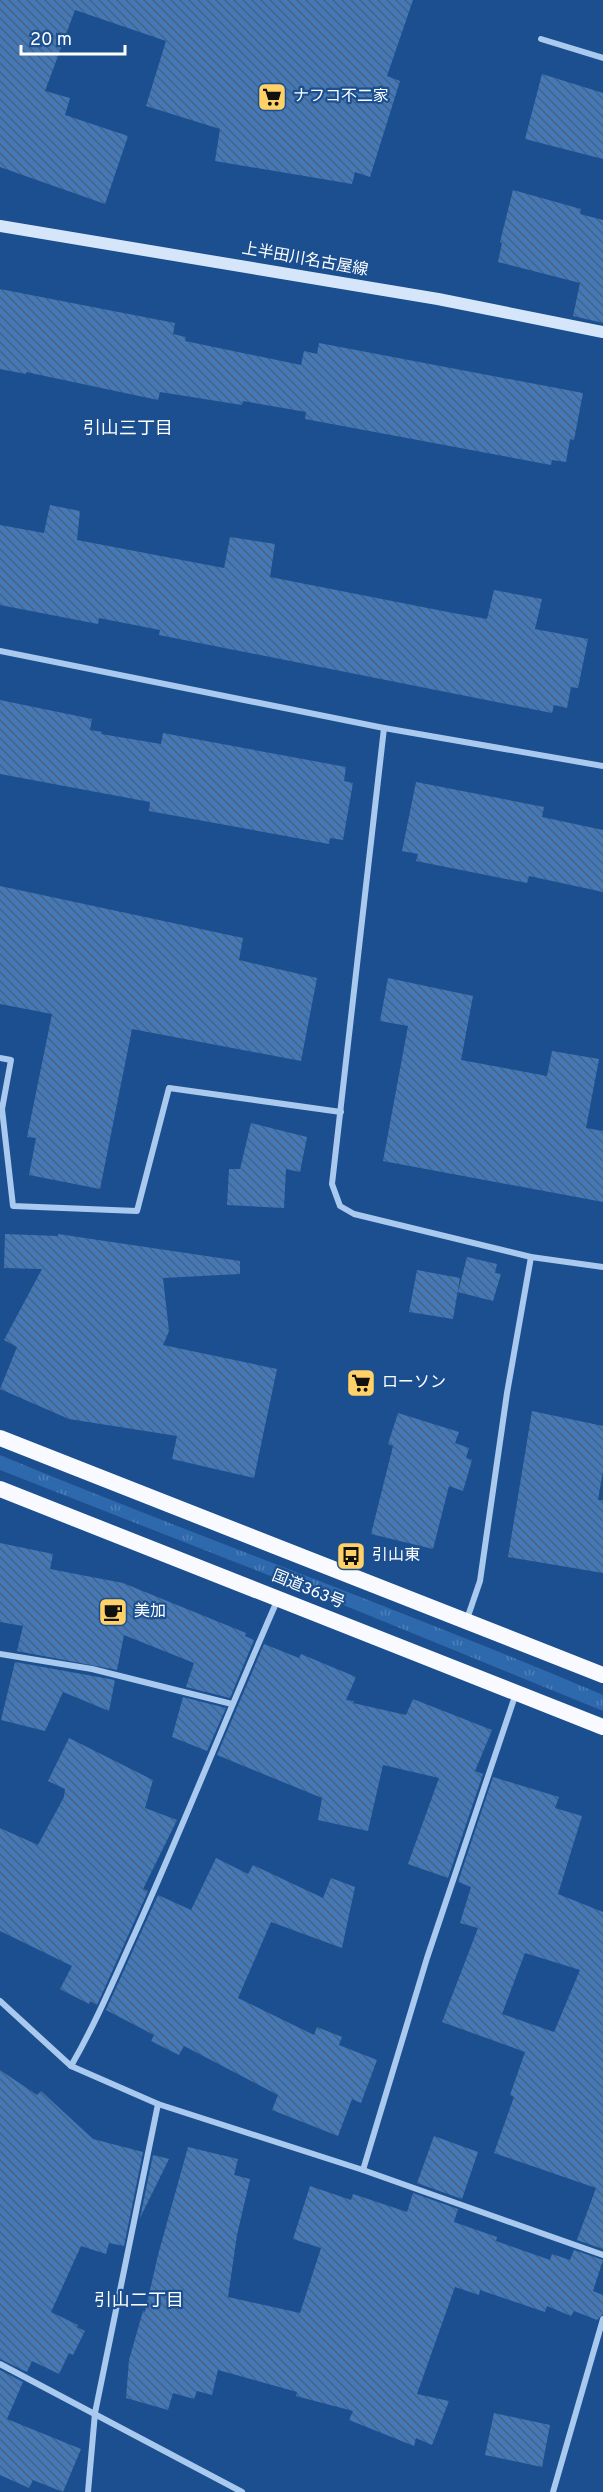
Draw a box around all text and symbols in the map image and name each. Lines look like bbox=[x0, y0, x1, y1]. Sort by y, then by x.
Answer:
scale bar bbox=[21, 18, 124, 56]
text: 20 m bbox=[30, 29, 72, 52]
supermarket icon: ナフコ不二家 bbox=[256, 81, 288, 113]
place label: ナフコ不二家 bbox=[293, 87, 389, 107]
street label: 上半田川名古屋線 bbox=[240, 239, 370, 281]
district label: 引山三丁目 bbox=[83, 418, 173, 441]
supermarket icon: ローソン bbox=[345, 1367, 377, 1399]
place label: ローソン bbox=[382, 1373, 446, 1393]
bus stop icon: 引山東 bbox=[335, 1540, 367, 1572]
place label: 引山東 bbox=[372, 1546, 420, 1566]
street label: 国道363号 bbox=[269, 1566, 347, 1614]
cafe icon: 美加 bbox=[97, 1596, 129, 1628]
place label: 美加 bbox=[134, 1602, 166, 1622]
district label: 引山二丁目 bbox=[94, 2290, 184, 2313]

